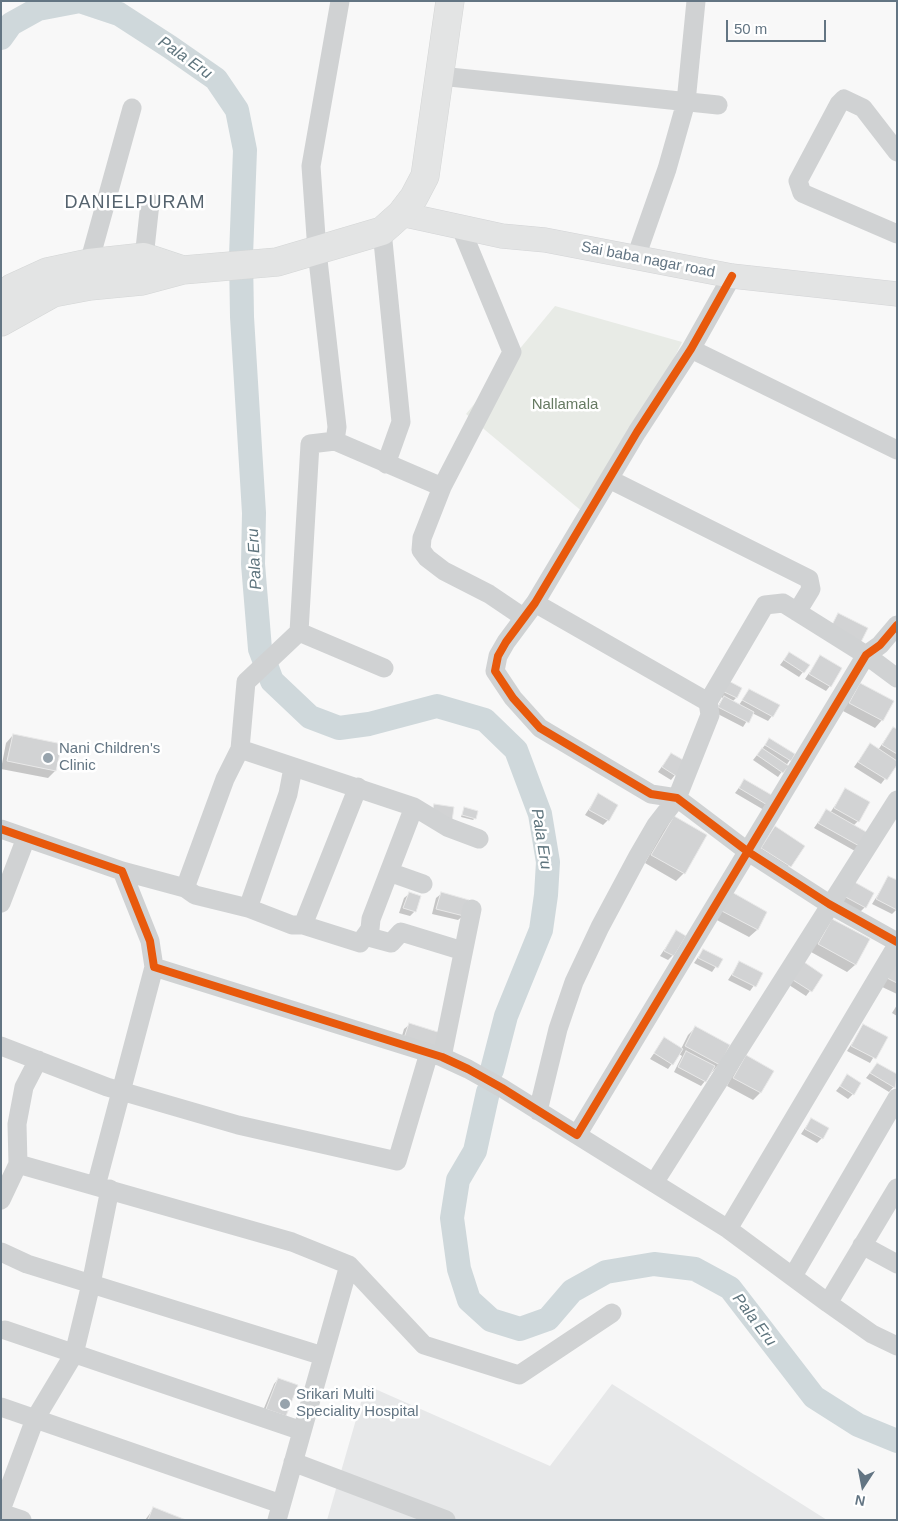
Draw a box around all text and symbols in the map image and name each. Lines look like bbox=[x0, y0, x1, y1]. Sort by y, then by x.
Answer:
scale bar bbox=[728, 10, 828, 42]
text: 50 m bbox=[734, 20, 767, 37]
water label: Pala Eru bbox=[154, 33, 216, 83]
district label: DANIELPURAM bbox=[63, 192, 207, 214]
street label: Sai baba nagar road bbox=[580, 238, 716, 282]
park label: Nallamala bbox=[532, 396, 598, 414]
water label: Pala Eru bbox=[244, 528, 266, 590]
place label: Nani Children's Clinic bbox=[59, 740, 160, 775]
marker: Nani Children's Clinic bbox=[41, 751, 55, 765]
water label: Pala Eru bbox=[527, 807, 555, 871]
water label: Pala Eru bbox=[728, 1290, 780, 1350]
place label: Srikari Multi Speciality Hospital bbox=[296, 1386, 419, 1421]
marker: Srikari Multi Speciality Hospital bbox=[278, 1397, 292, 1411]
north arrow bbox=[838, 1461, 888, 1511]
text: N bbox=[854, 1492, 867, 1510]

